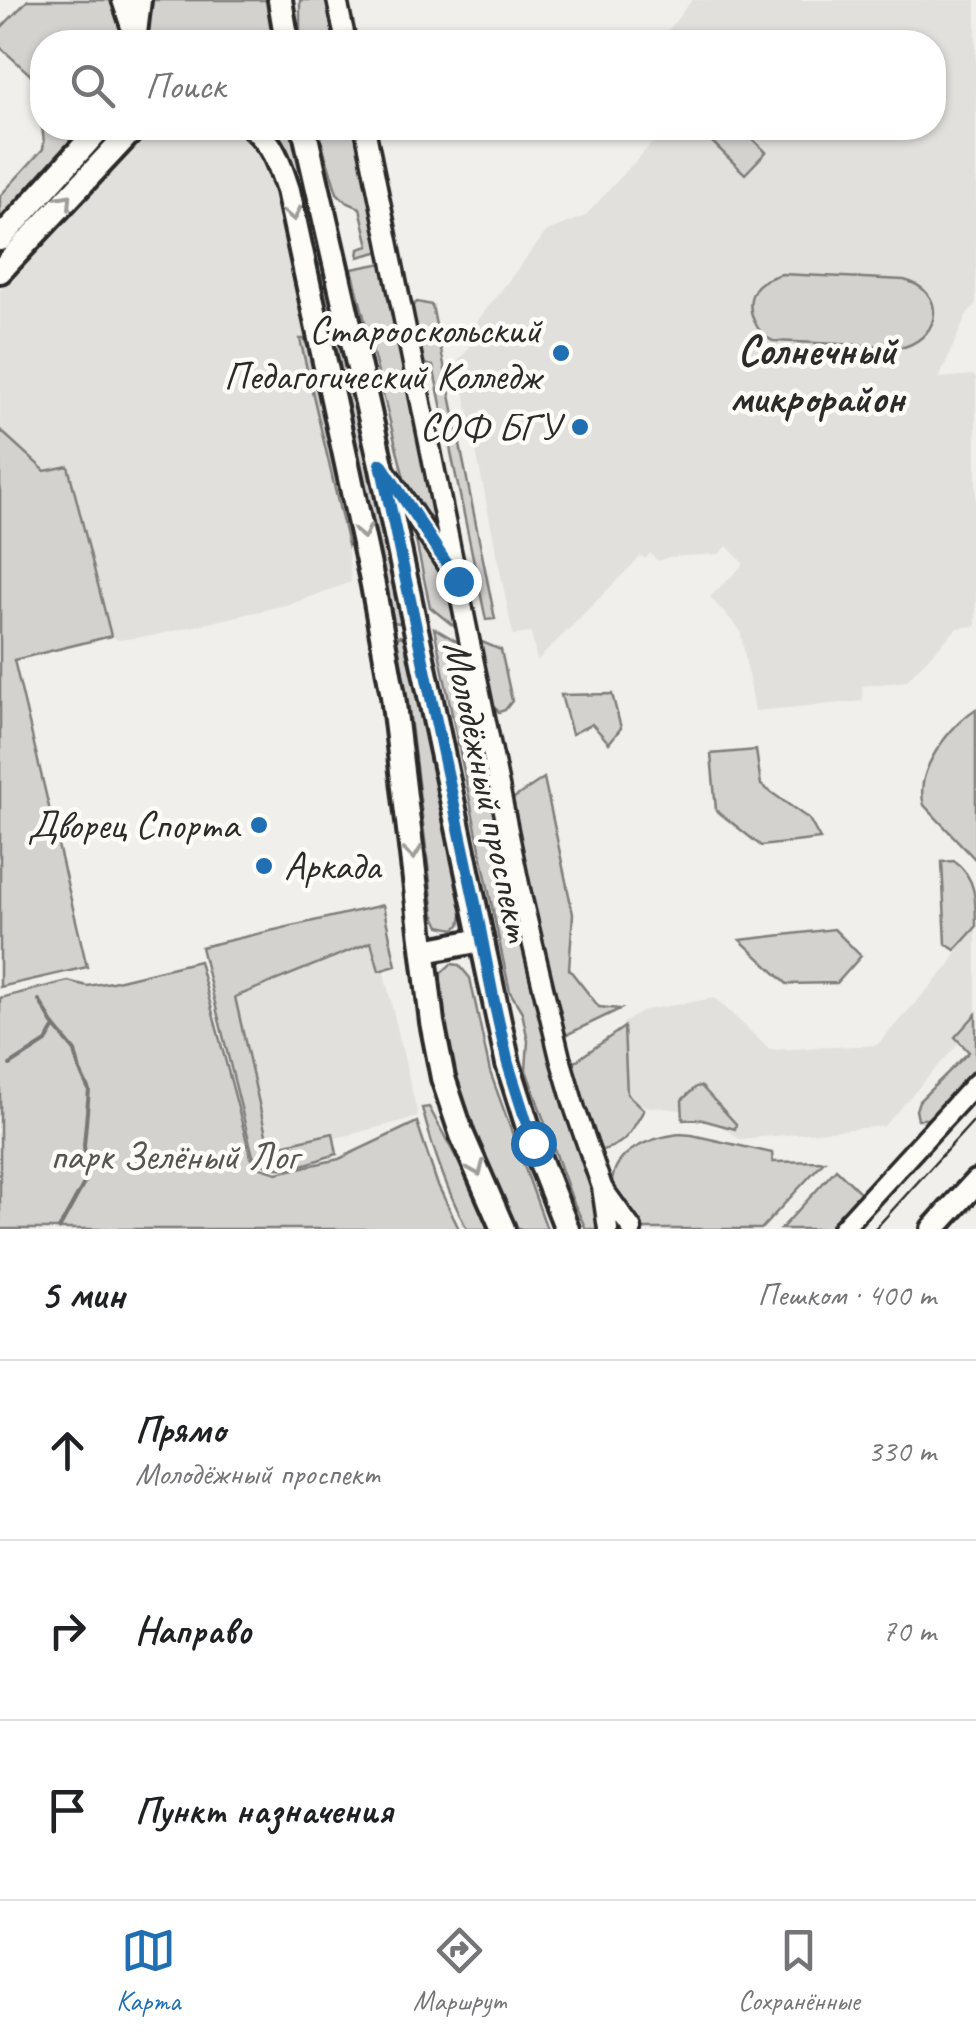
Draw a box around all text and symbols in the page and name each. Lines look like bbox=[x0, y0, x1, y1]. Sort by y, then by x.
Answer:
search box bbox=[30, 30, 946, 140]
icon: search bbox=[65, 58, 120, 113]
text: Поиск bbox=[145, 62, 225, 109]
one-way arrow bbox=[55, 193, 73, 212]
one-way arrow bbox=[281, 206, 302, 223]
place label: Старооскольский Педагогический Колледж bbox=[224, 305, 545, 401]
district label: Солнечный микрорайон bbox=[729, 324, 907, 425]
marker: Старооскольский Педагогический Колледж bbox=[550, 342, 572, 364]
place label: СОФ БГУ bbox=[419, 402, 566, 452]
marker: СОФ БГУ bbox=[569, 416, 591, 438]
one-way arrow bbox=[351, 523, 372, 540]
route end bbox=[436, 559, 482, 605]
street label: Молодёжный проспект bbox=[432, 636, 545, 947]
place label: Дворец Спорта bbox=[27, 800, 242, 850]
marker: Дворец Спорта bbox=[248, 814, 270, 836]
place label: Аркада bbox=[284, 841, 383, 891]
one-way arrow bbox=[401, 845, 422, 861]
marker: Аркада bbox=[253, 855, 275, 877]
route start bbox=[511, 1121, 557, 1167]
park label: парк Зелёный Лог bbox=[50, 1131, 303, 1181]
one-way arrow bbox=[465, 1159, 485, 1177]
text: 5 мин bbox=[40, 1268, 125, 1321]
text: Пешком · 400 m bbox=[757, 1274, 936, 1315]
text: Прямо bbox=[135, 1406, 225, 1453]
icon: ahead bbox=[40, 1423, 95, 1478]
text: 330 m bbox=[867, 1430, 936, 1471]
text: Молодёжный проспект bbox=[135, 1453, 380, 1494]
icon: right bbox=[40, 1603, 95, 1658]
text: Направо bbox=[135, 1607, 251, 1654]
text: 70 m bbox=[882, 1610, 936, 1651]
icon: arrive bbox=[40, 1783, 95, 1838]
text: Пункт назначения bbox=[135, 1787, 392, 1834]
tab: Карта bbox=[116, 1923, 180, 2018]
tab: Маршрут bbox=[413, 1923, 505, 2018]
tab: Сохранённые bbox=[738, 1923, 860, 2018]

